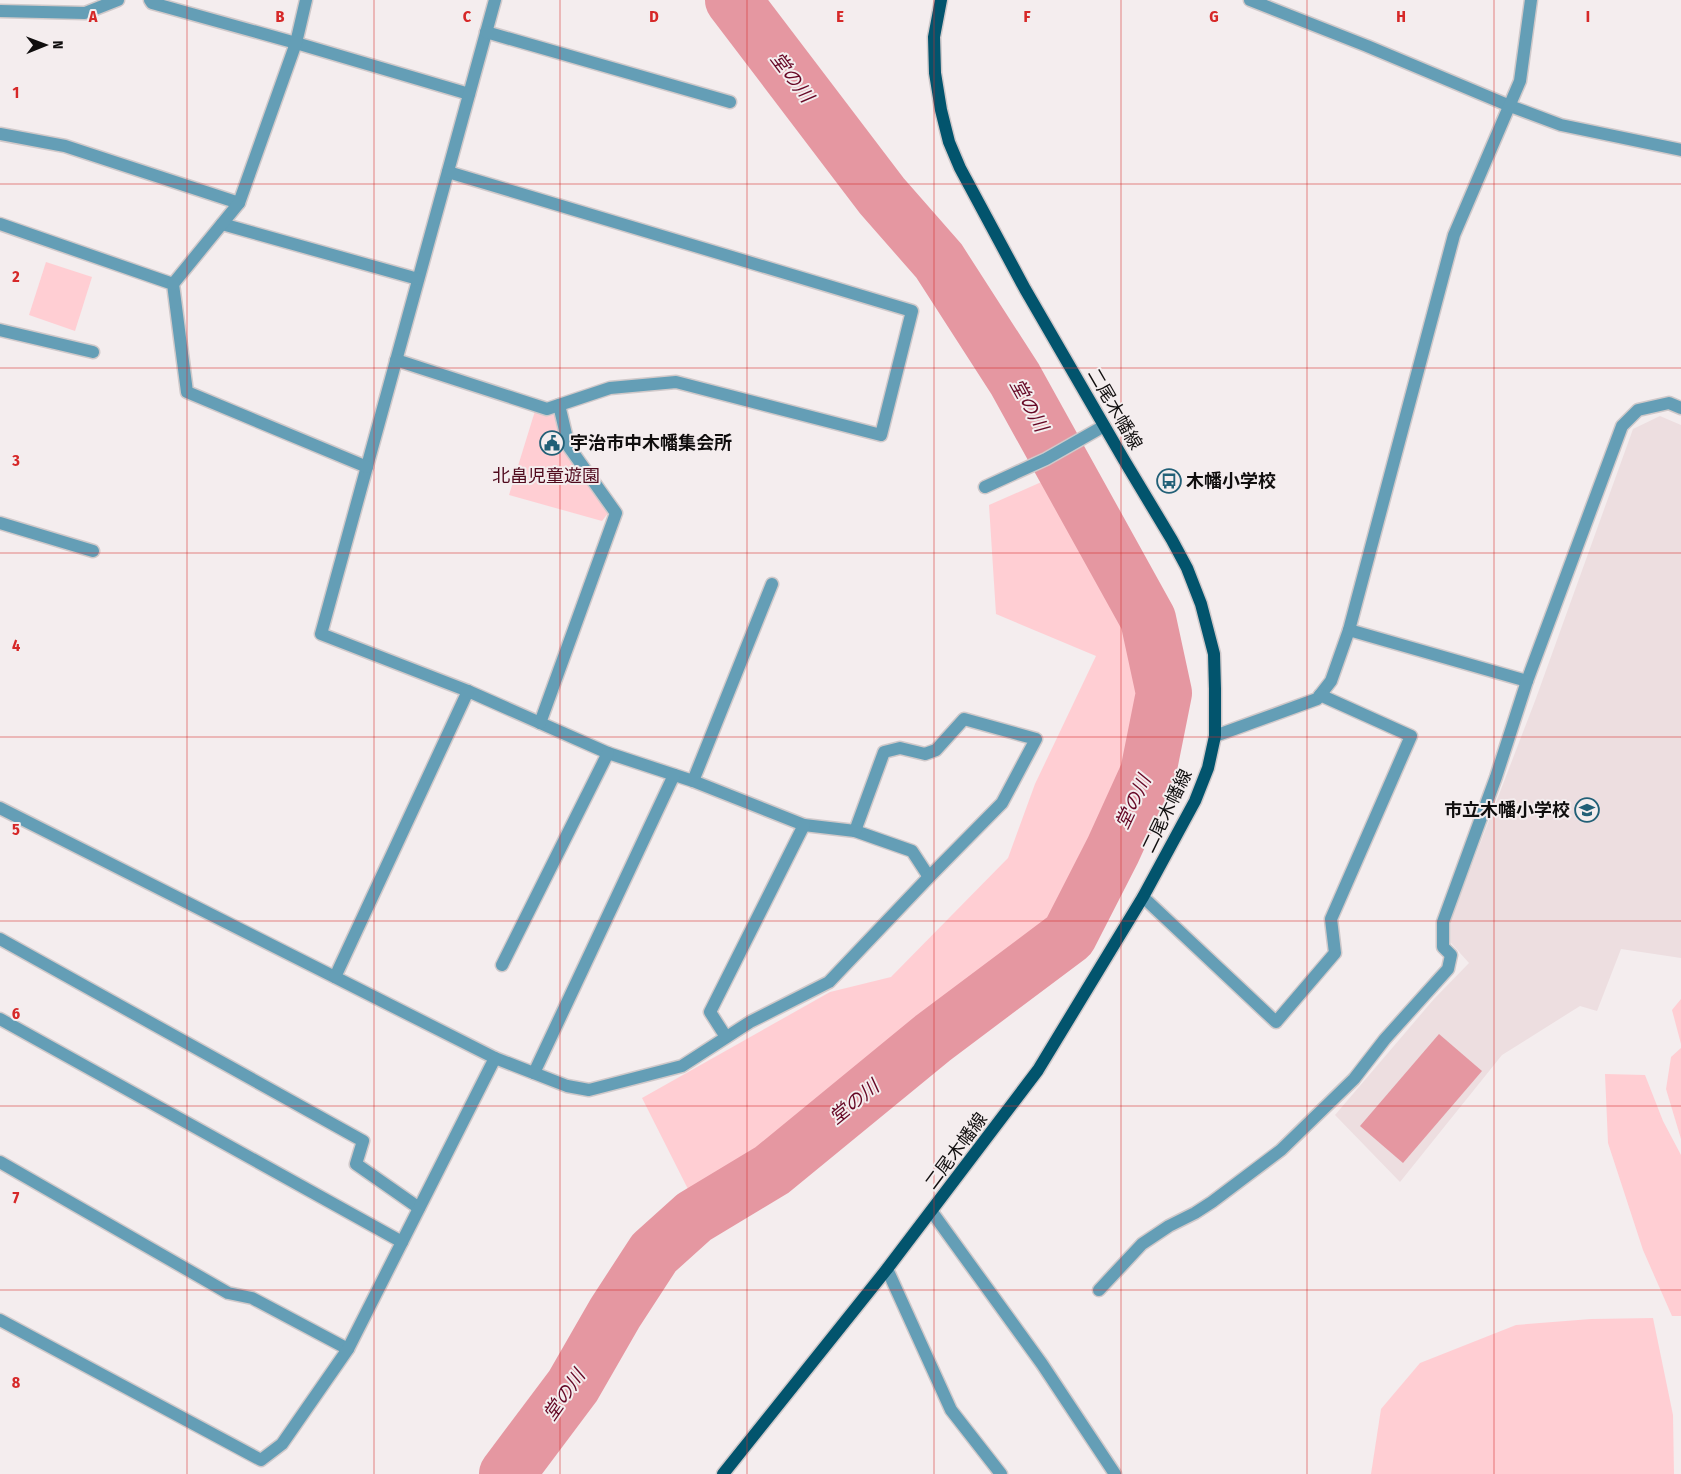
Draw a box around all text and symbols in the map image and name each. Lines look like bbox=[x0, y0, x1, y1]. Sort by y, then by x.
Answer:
text: A bbox=[88, 7, 98, 26]
text: B bbox=[276, 7, 285, 26]
text: C bbox=[463, 7, 472, 26]
text: D bbox=[649, 7, 659, 26]
text: E bbox=[836, 7, 844, 26]
text: F bbox=[1023, 7, 1031, 26]
text: G bbox=[1209, 7, 1219, 26]
text: H bbox=[1396, 7, 1406, 26]
text: I bbox=[1586, 7, 1590, 26]
north arrow bbox=[20, 20, 70, 70]
text: N bbox=[49, 40, 66, 49]
water label: 堂の川 bbox=[766, 47, 820, 108]
text: 1 bbox=[13, 83, 19, 102]
text: 2 bbox=[11, 267, 20, 286]
street label: 二尾木幡線 bbox=[1083, 365, 1147, 453]
water label: 堂の川 bbox=[1005, 374, 1054, 437]
public building icon: 宇治市中木幡集会所 bbox=[539, 430, 565, 456]
place label: 宇治市中木幡集会所 bbox=[570, 432, 732, 454]
text: 3 bbox=[11, 451, 20, 470]
park label: 北畠児童遊園 bbox=[492, 465, 600, 487]
bus stop icon: 木幡小学校 bbox=[1156, 468, 1182, 494]
place label: 木幡小学校 bbox=[1186, 470, 1276, 492]
text: 4 bbox=[12, 636, 20, 655]
street label: 二尾木幡線 bbox=[1137, 766, 1197, 856]
water label: 堂の川 bbox=[1111, 770, 1156, 833]
school or university icon: 市立木幡小学校 bbox=[1574, 797, 1600, 823]
place label: 市立木幡小学校 bbox=[1444, 799, 1570, 821]
text: 5 bbox=[12, 820, 20, 839]
text: 6 bbox=[12, 1004, 20, 1023]
water label: 堂の川 bbox=[825, 1074, 885, 1129]
street label: 二尾木幡線 bbox=[920, 1108, 992, 1194]
text: 7 bbox=[13, 1188, 20, 1207]
water label: 堂の川 bbox=[538, 1363, 591, 1425]
text: 8 bbox=[12, 1373, 21, 1392]

